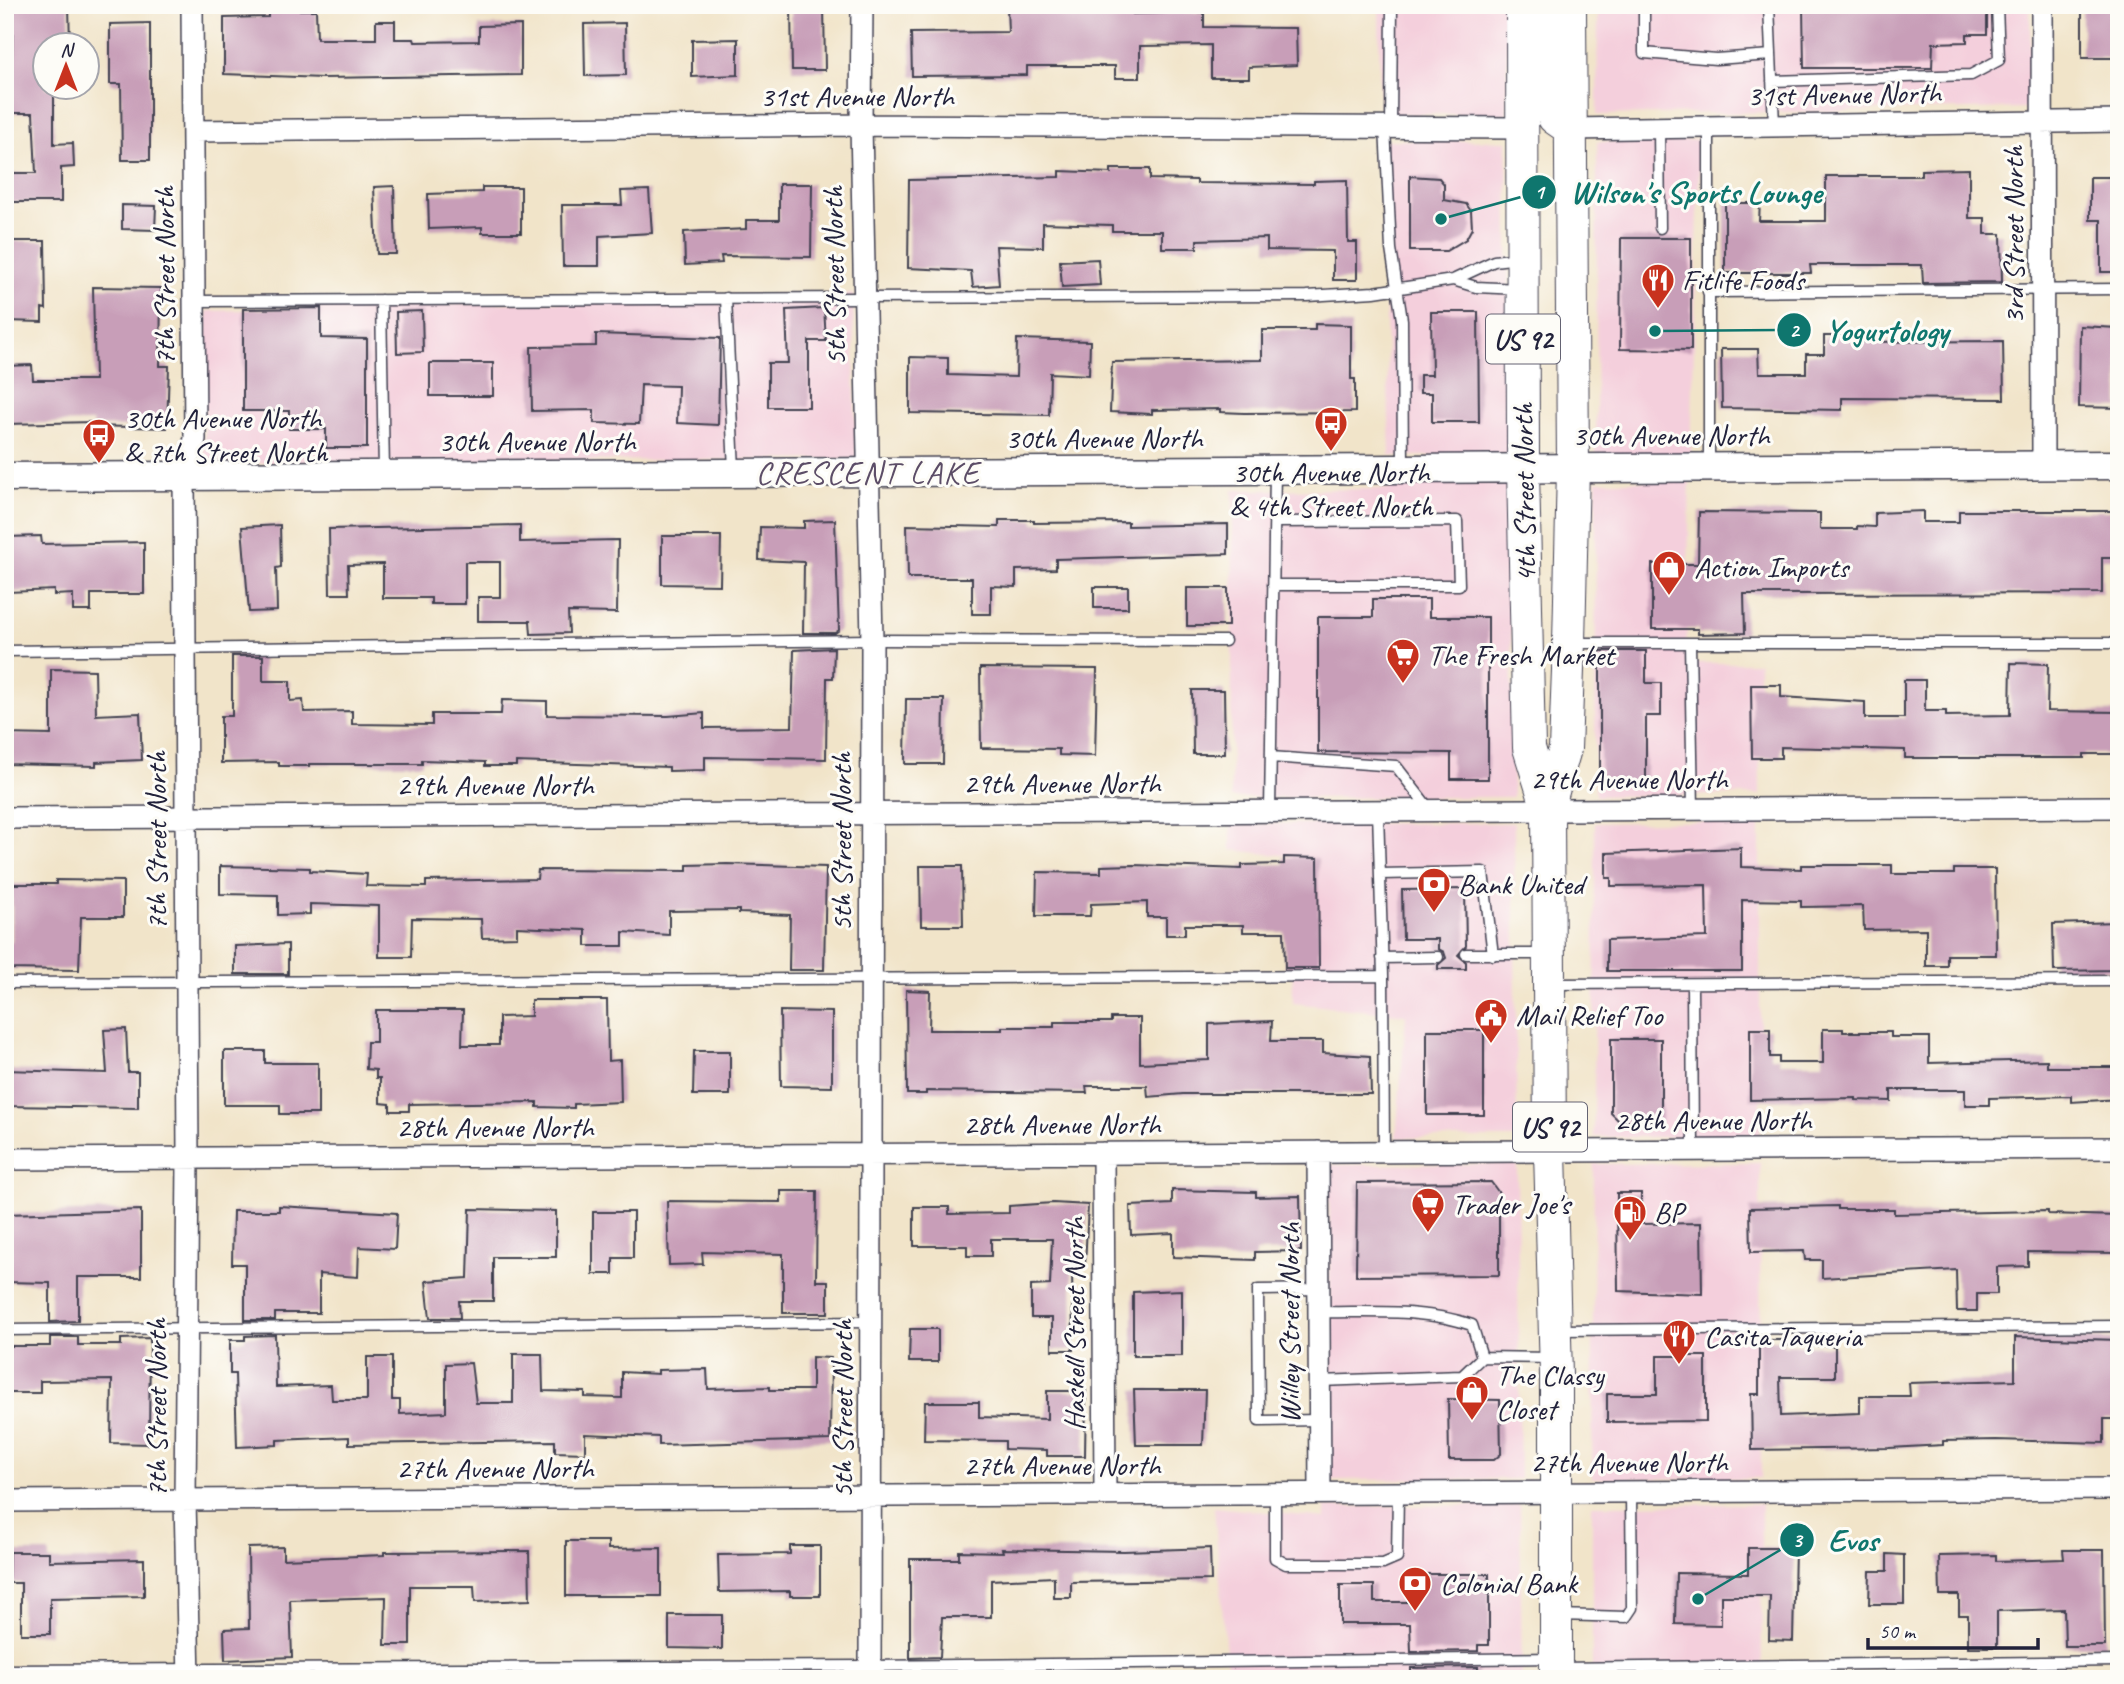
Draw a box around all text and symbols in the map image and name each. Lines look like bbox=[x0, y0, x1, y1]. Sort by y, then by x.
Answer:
north arrow bbox=[32, 32, 102, 102]
text: N bbox=[60, 38, 75, 62]
street label: 31st Avenue North bbox=[1747, 73, 1943, 115]
street label: 31st Avenue North bbox=[760, 77, 956, 115]
street label: 3rd Street North bbox=[1994, 144, 2032, 324]
callout: Wilson's Sports Lounge bbox=[1522, 165, 1836, 218]
text: Wilson's Sports Lounge bbox=[1571, 172, 1825, 213]
text: 1 bbox=[1534, 179, 1546, 205]
street label: 7th Street North bbox=[145, 185, 183, 366]
street label: 5th Street North bbox=[813, 185, 855, 366]
restaurant icon: Fitlife Foods bbox=[1639, 261, 1677, 310]
place label: Fitlife Foods bbox=[1682, 261, 1807, 299]
callout: Yogurtology bbox=[1777, 303, 1963, 356]
text: Yogurtology bbox=[1826, 310, 1951, 351]
road number: US 92 bbox=[1486, 314, 1560, 364]
text: 2 bbox=[1789, 317, 1801, 343]
place label: 30th Avenue North & 7th Street North bbox=[124, 399, 329, 471]
street label: 4th Street North bbox=[1503, 402, 1545, 583]
bus stop icon: 30th Avenue North & 4th Street North bbox=[1312, 404, 1350, 453]
bus stop icon: 30th Avenue North & 7th Street North bbox=[80, 416, 118, 465]
street label: 30th Avenue North bbox=[1572, 416, 1772, 454]
street label: 30th Avenue North bbox=[1005, 419, 1205, 457]
street label: 30th Avenue North bbox=[438, 422, 638, 460]
district label: CRESCENT LAKE bbox=[756, 452, 982, 493]
place label: 30th Avenue North & 4th Street North bbox=[1229, 453, 1434, 525]
shop icon: Action Imports bbox=[1650, 548, 1688, 597]
place label: Action Imports bbox=[1694, 548, 1851, 586]
supermarket icon: The Fresh Market bbox=[1384, 636, 1422, 685]
place label: The Fresh Market bbox=[1428, 636, 1617, 674]
street label: 7th Street North bbox=[137, 750, 175, 931]
street label: 5th Street North bbox=[822, 751, 860, 932]
street label: 29th Avenue North bbox=[1530, 760, 1730, 798]
street label: 29th Avenue North bbox=[963, 764, 1163, 802]
street label: 29th Avenue North bbox=[396, 766, 596, 804]
bank icon: Bank United bbox=[1415, 865, 1453, 914]
place label: Bank United bbox=[1458, 865, 1588, 903]
public building icon: Mail Relief Too bbox=[1472, 996, 1510, 1045]
place label: Mail Relief Too bbox=[1516, 996, 1664, 1034]
street label: 28th Avenue North bbox=[1614, 1101, 1814, 1139]
road number: US 92 bbox=[1513, 1102, 1587, 1152]
street label: 28th Avenue North bbox=[963, 1105, 1163, 1143]
street label: 28th Avenue North bbox=[396, 1108, 596, 1146]
supermarket icon: Trader Joe's bbox=[1409, 1185, 1447, 1234]
place label: Trader Joe's bbox=[1452, 1185, 1573, 1223]
fuel station icon: BP bbox=[1611, 1193, 1649, 1242]
place label: BP bbox=[1654, 1193, 1687, 1231]
street label: Haskell Street North bbox=[1055, 1215, 1093, 1431]
street label: Willey Street North bbox=[1270, 1222, 1308, 1424]
street label: 7th Street North bbox=[137, 1317, 175, 1498]
restaurant icon: Casita Taqueria bbox=[1660, 1317, 1698, 1366]
place label: Casita Taqueria bbox=[1704, 1317, 1863, 1355]
street label: 5th Street North bbox=[823, 1318, 861, 1499]
place label: The Classy Closet bbox=[1496, 1356, 1605, 1428]
shop icon: The Classy Closet bbox=[1453, 1373, 1491, 1422]
street label: 27th Avenue North bbox=[1530, 1443, 1730, 1481]
street label: 27th Avenue North bbox=[963, 1446, 1163, 1484]
street label: 27th Avenue North bbox=[396, 1449, 596, 1487]
callout: Evos bbox=[1779, 1514, 1892, 1567]
text: Evos bbox=[1828, 1520, 1882, 1561]
text: 3 bbox=[1792, 1527, 1804, 1553]
bank icon: Colonial Bank bbox=[1396, 1564, 1434, 1613]
place label: Colonial Bank bbox=[1440, 1564, 1579, 1602]
scale bar bbox=[1868, 1607, 2038, 1651]
text: 50 m bbox=[1879, 1618, 1917, 1644]

